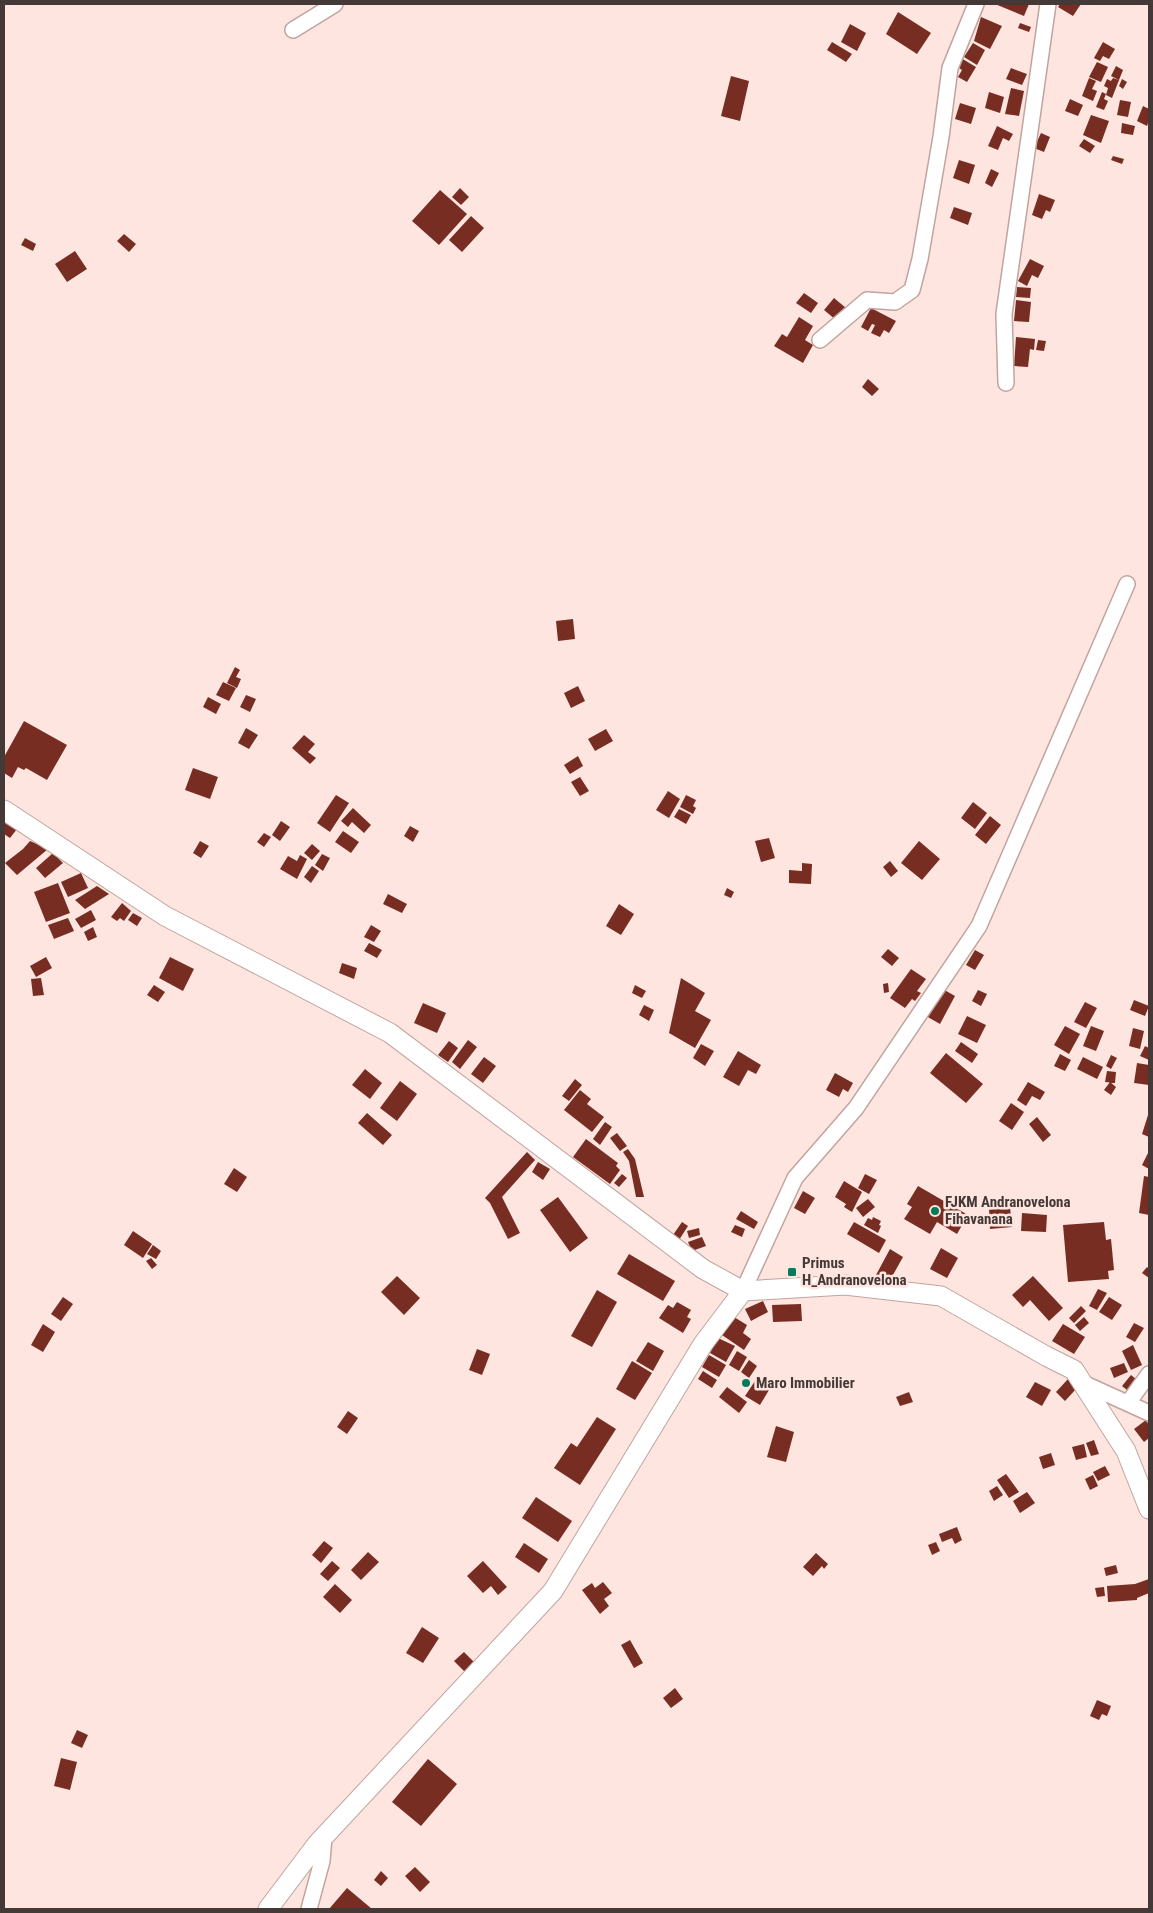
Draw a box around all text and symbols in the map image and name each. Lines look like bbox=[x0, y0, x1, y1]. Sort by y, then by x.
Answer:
place label: FJKM Andranovelona Fihavanana bbox=[945, 1193, 1071, 1228]
marker: FJKM Andranovelona Fihavanana bbox=[929, 1205, 941, 1217]
place label: Primus H_Andranovelona bbox=[802, 1254, 907, 1289]
marker: Primus H_Andranovelona bbox=[786, 1266, 798, 1278]
place label: Maro Immobilier bbox=[756, 1374, 855, 1392]
marker: Maro Immobilier bbox=[740, 1377, 752, 1389]

